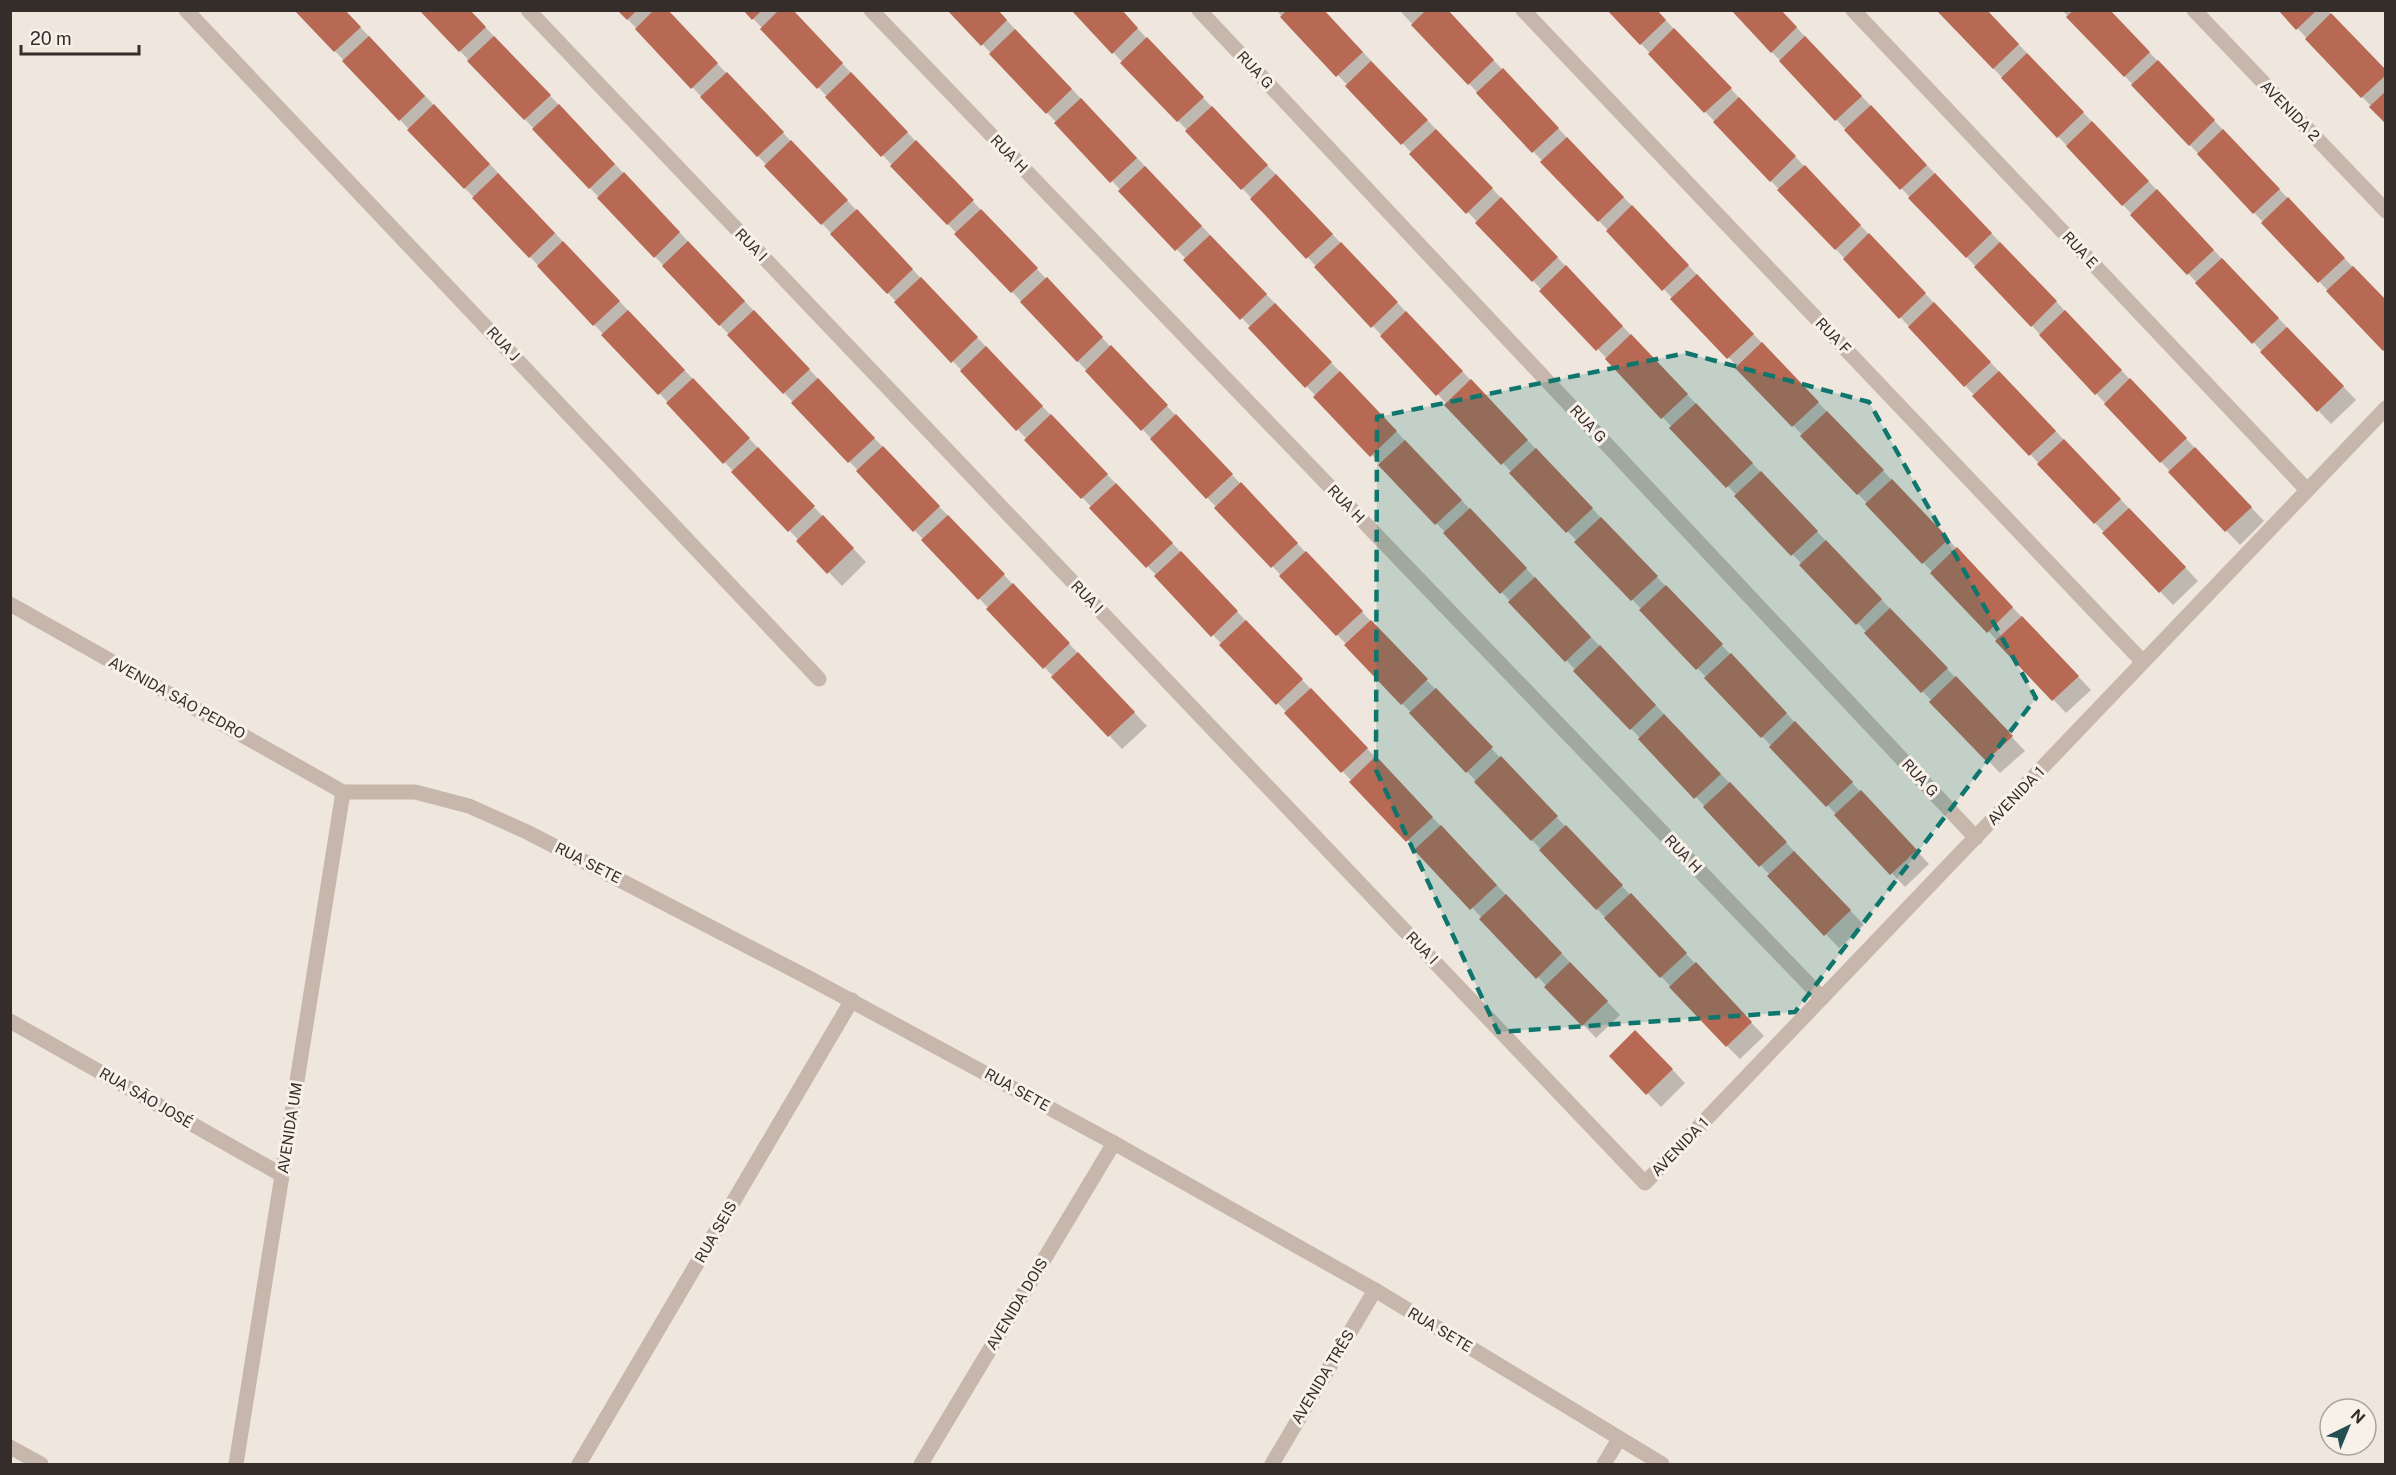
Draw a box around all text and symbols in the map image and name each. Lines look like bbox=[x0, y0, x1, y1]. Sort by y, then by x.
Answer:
scale bar bbox=[21, 18, 140, 56]
text: 20 m bbox=[30, 28, 72, 49]
street label: RUA G bbox=[1234, 47, 1277, 92]
street label: AVENIDA 2 bbox=[2257, 77, 2323, 144]
street label: RUA H bbox=[987, 131, 1031, 176]
street label: RUA I bbox=[732, 225, 771, 264]
street label: RUA E bbox=[2059, 228, 2101, 271]
street label: RUA F bbox=[1812, 314, 1854, 357]
street label: RUA J bbox=[484, 323, 523, 364]
street label: RUA G bbox=[1567, 401, 1610, 446]
street label: RUA H bbox=[1324, 481, 1368, 526]
street label: RUA I bbox=[1068, 577, 1107, 616]
street label: AVENIDA SÃO PEDRO bbox=[106, 653, 248, 742]
street label: RUA G bbox=[1899, 755, 1942, 800]
street label: AVENIDA 1 bbox=[1984, 763, 2048, 828]
street label: RUA H bbox=[1661, 831, 1705, 876]
street label: RUA SETE bbox=[552, 839, 624, 886]
street label: RUA I bbox=[1403, 928, 1442, 967]
street label: RUA SÃO JOSÉ bbox=[97, 1064, 196, 1131]
street label: RUA SETE bbox=[982, 1065, 1053, 1114]
street label: AVENIDA UM bbox=[274, 1081, 305, 1175]
street label: AVENIDA 1 bbox=[1648, 1114, 1712, 1179]
street label: RUA SEIS bbox=[691, 1198, 740, 1265]
street label: AVENIDA DOIS bbox=[983, 1255, 1051, 1353]
street label: RUA SETE bbox=[1405, 1304, 1475, 1355]
street label: AVENIDA TRÊS bbox=[1288, 1327, 1357, 1427]
north arrow bbox=[2318, 1397, 2378, 1457]
text: N bbox=[2347, 1405, 2369, 1428]

